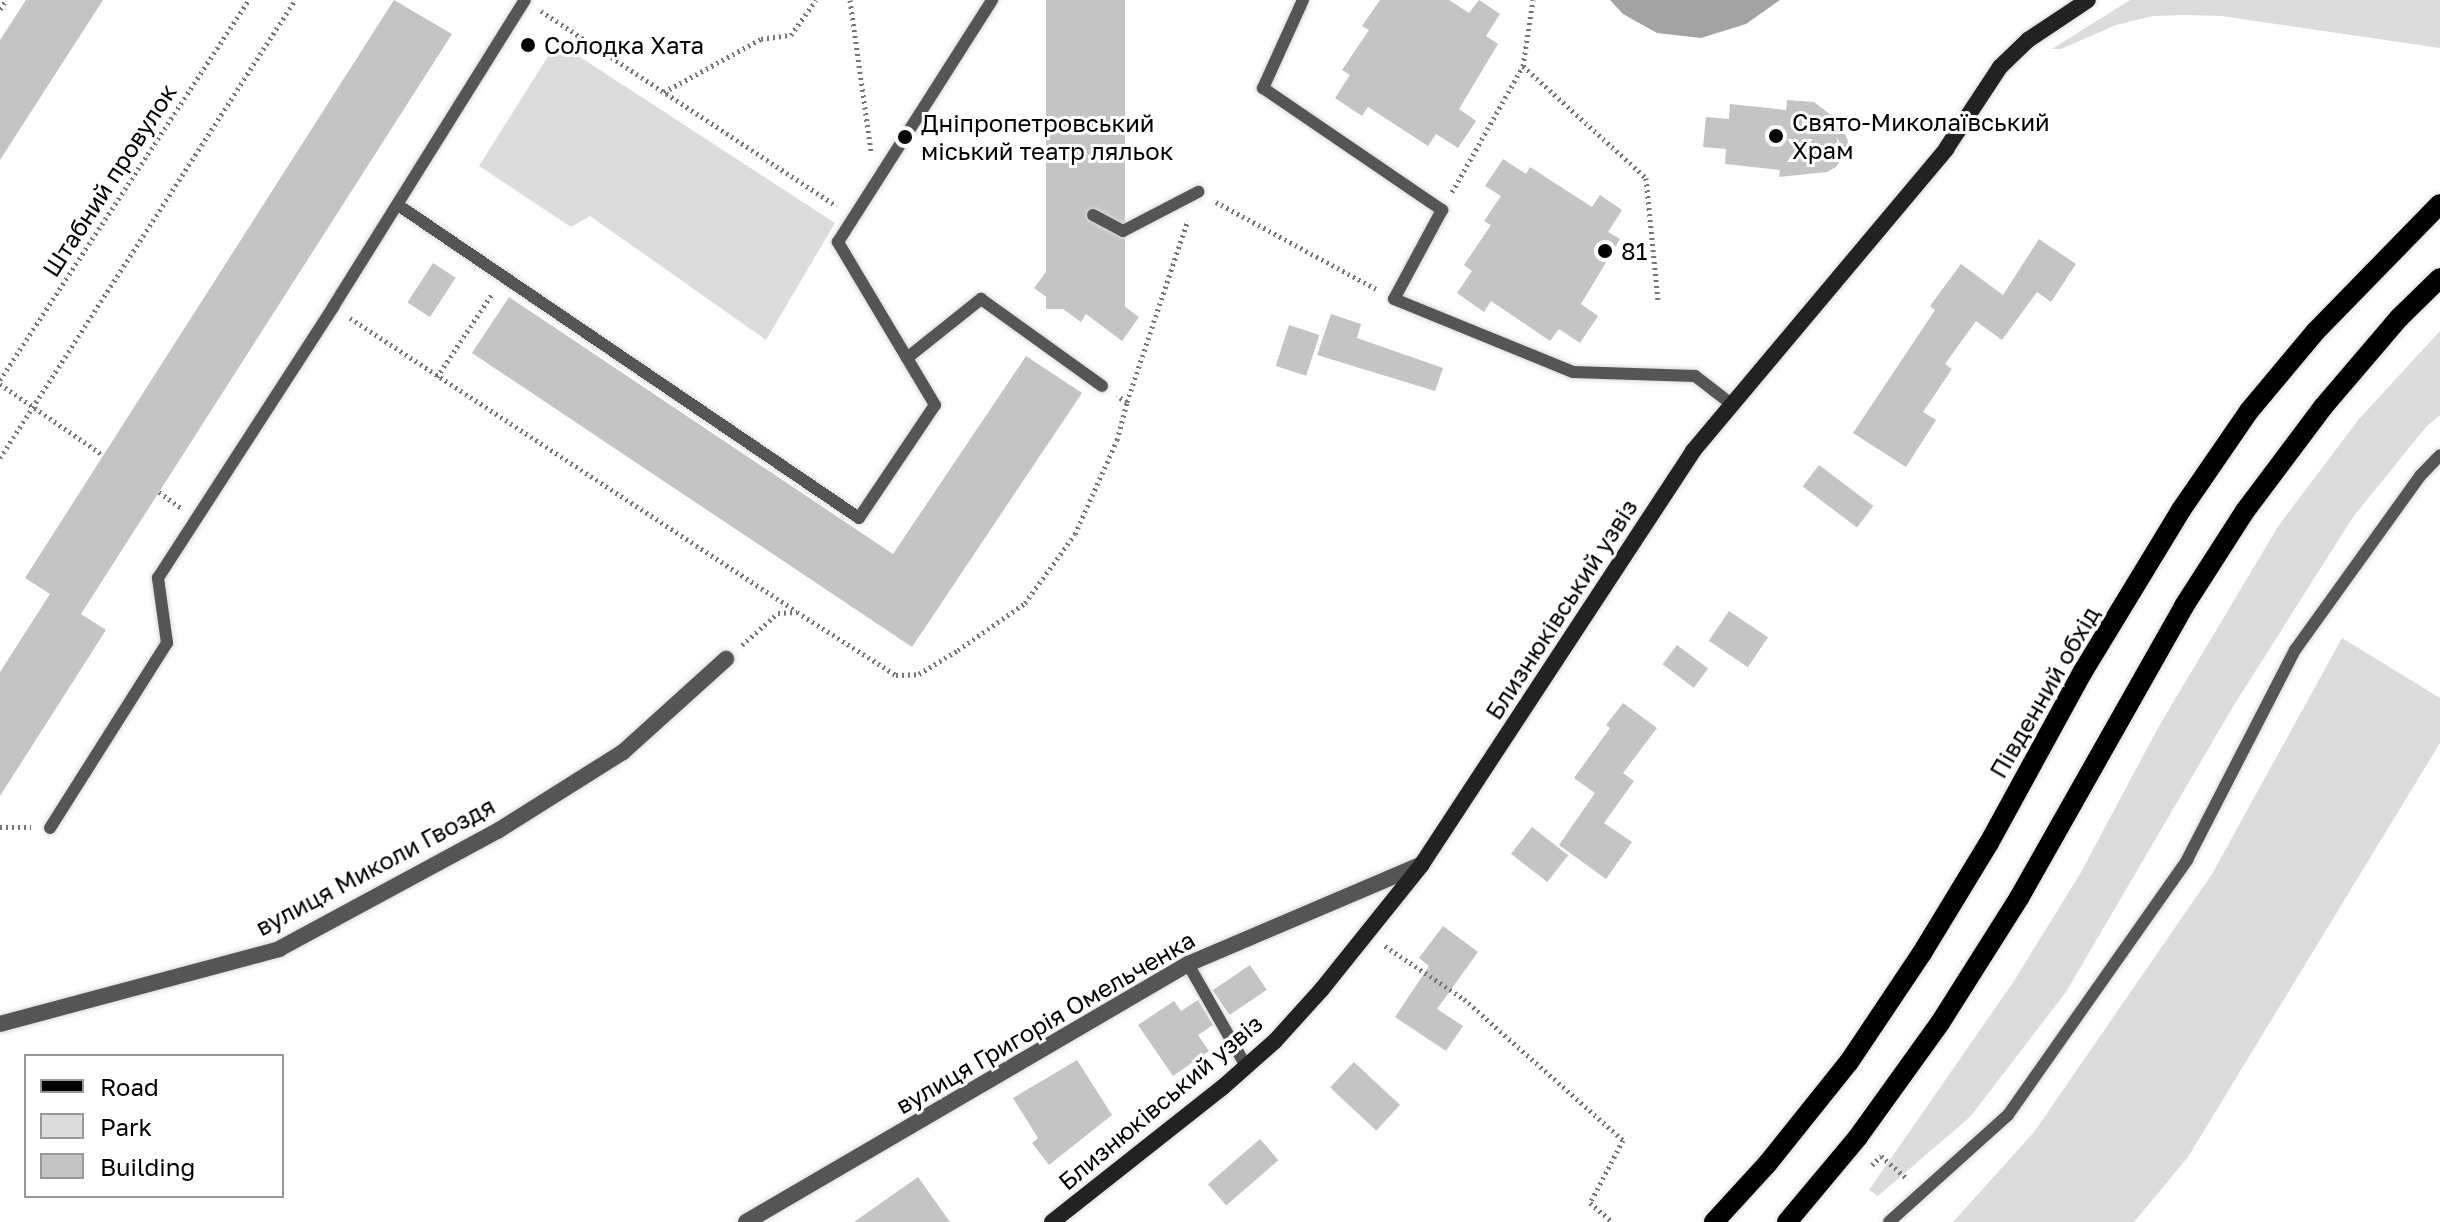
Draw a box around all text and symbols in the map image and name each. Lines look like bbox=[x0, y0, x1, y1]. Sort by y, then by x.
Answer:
place label: Солодка Хата bbox=[544, 31, 704, 59]
marker: Солодка Хата bbox=[519, 36, 537, 54]
street label: Штабний провулок bbox=[36, 78, 182, 282]
place label: Свято-Миколаївський Храм bbox=[1792, 108, 2050, 164]
place label: Дніпропетровський міський театр ляльок bbox=[921, 109, 1174, 165]
marker: Свято-Миколаївський Храм bbox=[1767, 127, 1785, 145]
marker: Дніпропетровський міський театр ляльок bbox=[896, 128, 914, 146]
place label: 81 bbox=[1621, 237, 1647, 265]
marker: 81 bbox=[1596, 242, 1614, 260]
street label: Близнюківський узвіз bbox=[1479, 493, 1643, 725]
street label: Південний обхід bbox=[1983, 601, 2105, 783]
street label: вулиця Миколи Гвоздя bbox=[250, 791, 500, 941]
street label: вулиця Григорія Омельченка bbox=[891, 924, 1199, 1120]
street label: Близнюківський узвіз bbox=[1052, 1008, 1268, 1196]
legend bbox=[24, 1054, 284, 1198]
text: Road bbox=[100, 1072, 159, 1101]
text: Park bbox=[100, 1112, 152, 1141]
text: Building bbox=[100, 1152, 195, 1181]

